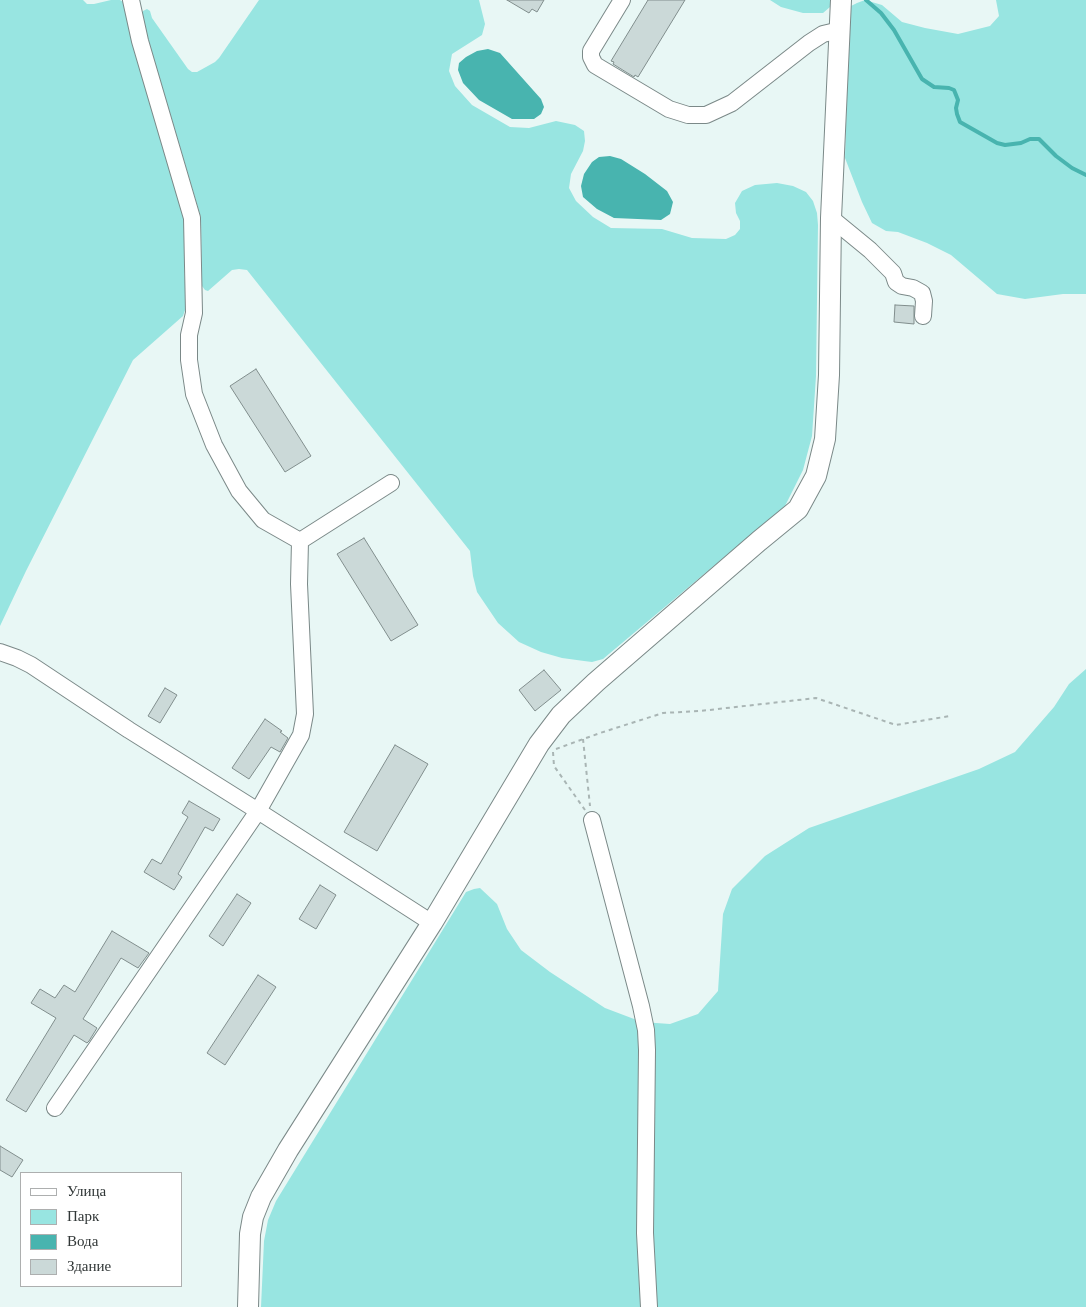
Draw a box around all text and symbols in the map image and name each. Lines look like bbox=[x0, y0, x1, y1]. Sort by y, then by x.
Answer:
legend bbox=[20, 1172, 182, 1287]
text: Улица bbox=[67, 1183, 106, 1199]
text: Парк bbox=[67, 1208, 99, 1224]
text: Вода bbox=[67, 1233, 98, 1249]
text: Здание bbox=[67, 1258, 111, 1274]

